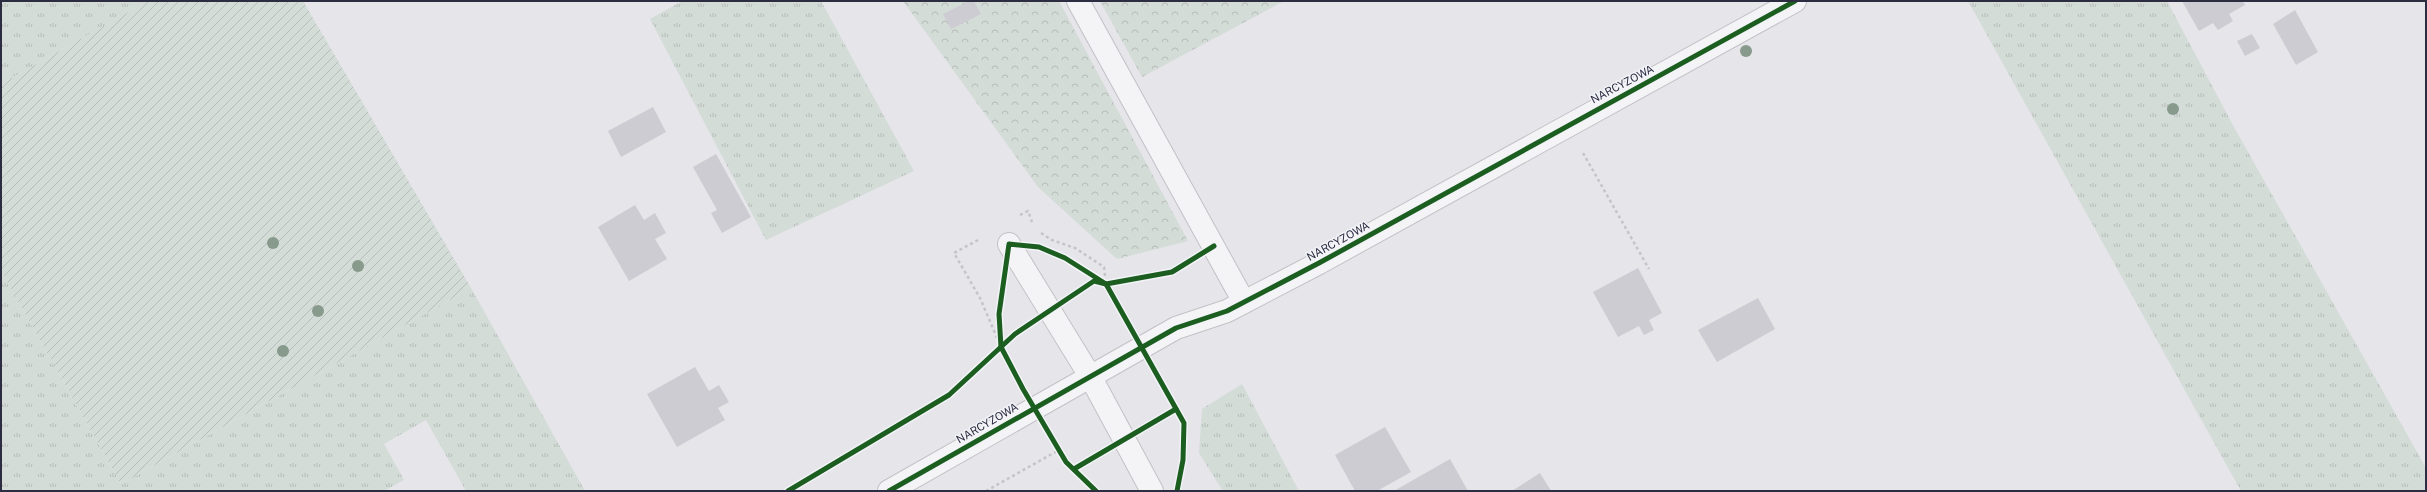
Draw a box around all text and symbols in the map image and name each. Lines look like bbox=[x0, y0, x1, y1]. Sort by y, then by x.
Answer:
street label: NARCYZOWA bbox=[1589, 62, 1656, 106]
street label: NARCYZOWA bbox=[1305, 219, 1371, 263]
street label: NARCYZOWA bbox=[954, 400, 1020, 446]

